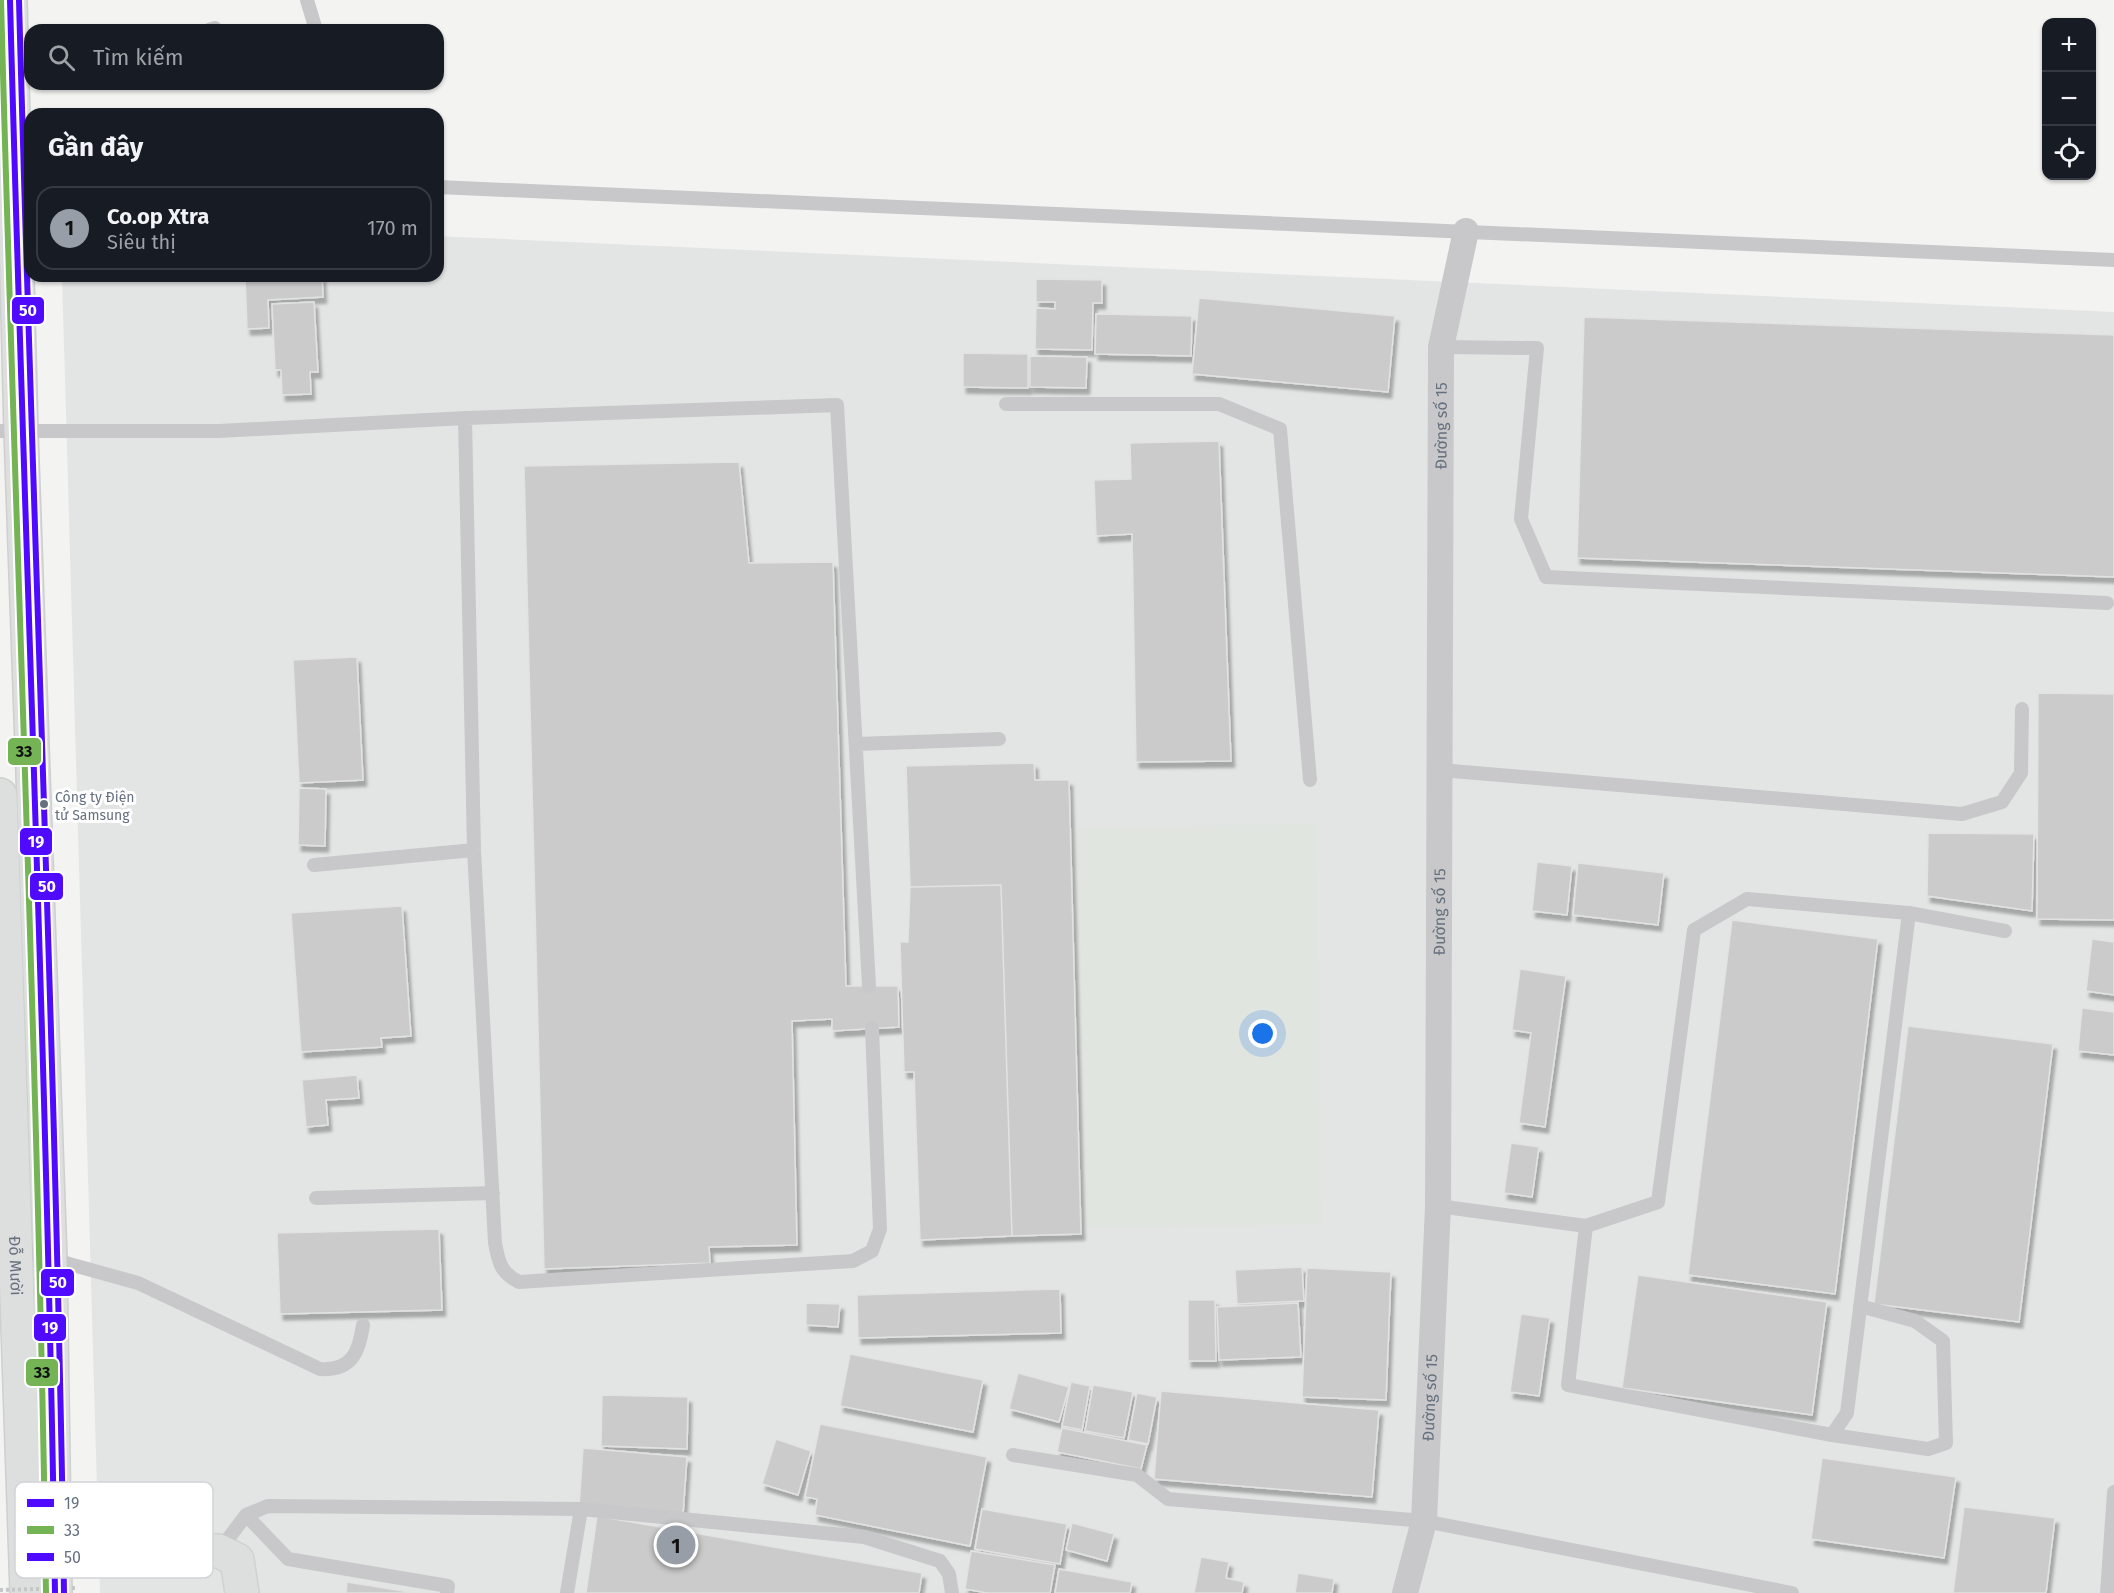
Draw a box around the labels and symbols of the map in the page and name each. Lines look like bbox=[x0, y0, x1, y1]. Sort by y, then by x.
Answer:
line badge: 50 bbox=[11, 296, 45, 325]
text: 50 bbox=[19, 301, 37, 320]
street label: Đường số 15 bbox=[1431, 382, 1451, 469]
line badge: 33 bbox=[7, 737, 42, 766]
text: 33 bbox=[15, 742, 32, 761]
place label: Công ty Điện tử Samsung bbox=[55, 789, 134, 824]
marker: Công ty Điện tử Samsung bbox=[38, 798, 50, 810]
line badge: 19 bbox=[19, 827, 53, 856]
text: 19 bbox=[28, 832, 44, 851]
street label: Đường số 15 bbox=[1429, 868, 1449, 955]
line badge: 50 bbox=[29, 872, 64, 901]
text: 50 bbox=[38, 877, 56, 896]
your location bbox=[1248, 1019, 1277, 1048]
street label: Đỗ Mười bbox=[5, 1235, 26, 1296]
line badge: 50 bbox=[40, 1268, 75, 1297]
text: 50 bbox=[49, 1273, 67, 1292]
line badge: 19 bbox=[33, 1313, 67, 1342]
text: 19 bbox=[42, 1318, 58, 1337]
street label: Đường số 15 bbox=[1419, 1354, 1441, 1442]
line badge: 33 bbox=[25, 1358, 59, 1387]
text: 33 bbox=[33, 1363, 50, 1382]
legend bbox=[15, 1482, 213, 1578]
text: 19 bbox=[64, 1494, 79, 1513]
text: 33 bbox=[64, 1521, 80, 1540]
pin: 1 bbox=[656, 1522, 696, 1568]
text: 50 bbox=[64, 1548, 81, 1567]

